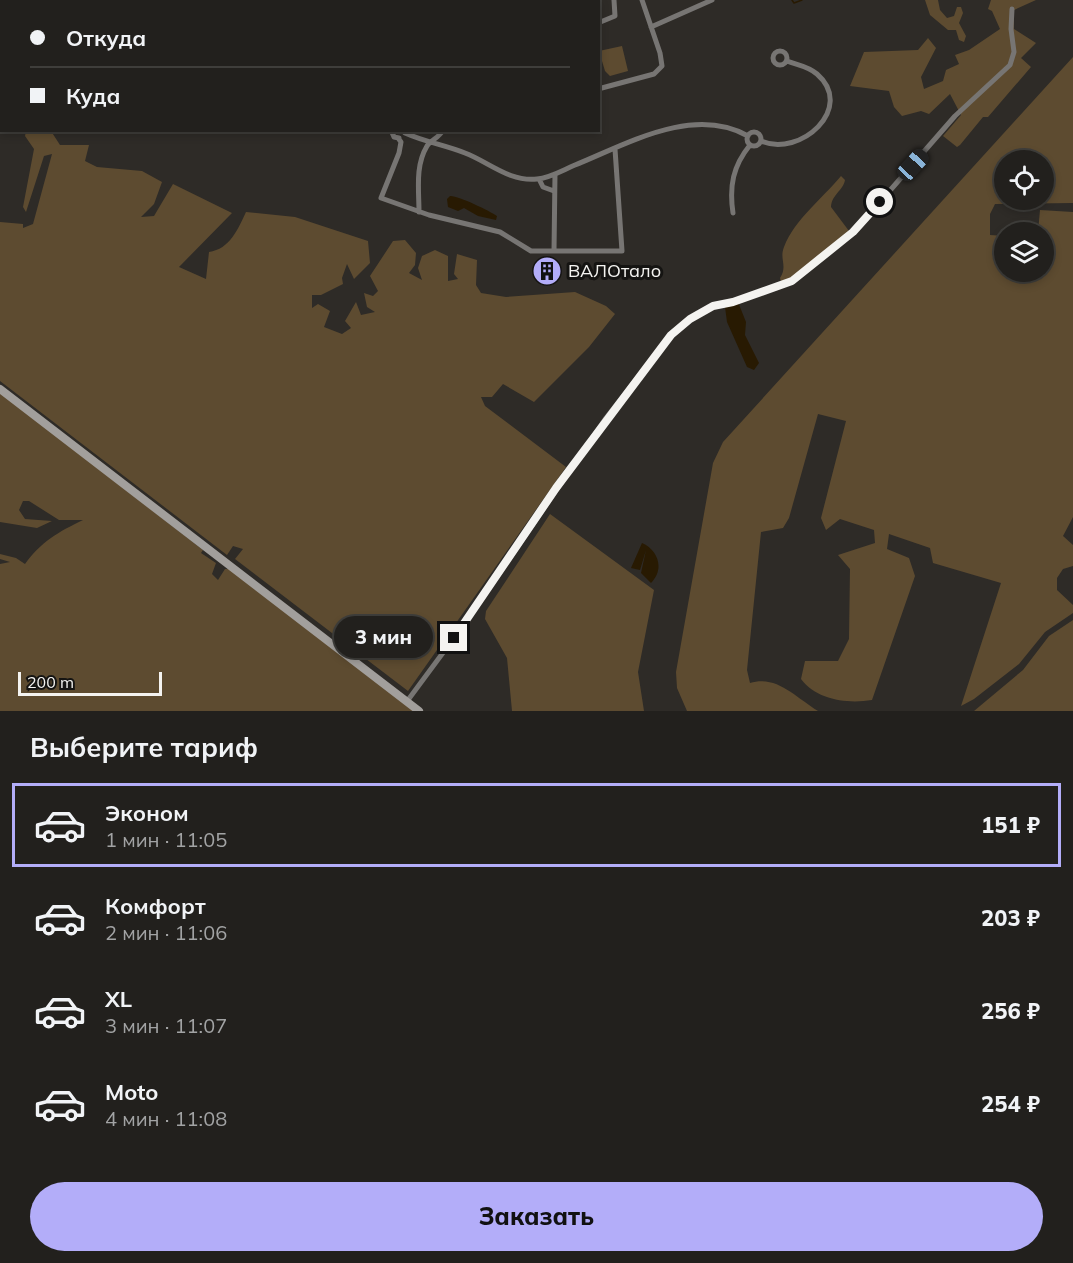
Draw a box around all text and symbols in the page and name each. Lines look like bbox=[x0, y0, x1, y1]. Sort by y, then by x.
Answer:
text: Откуда bbox=[66, 24, 146, 52]
text: Куда bbox=[66, 82, 120, 110]
car bbox=[894, 146, 932, 184]
map controls bbox=[994, 150, 1054, 282]
button: locate bbox=[994, 150, 1054, 210]
route start bbox=[866, 188, 893, 215]
button: layers bbox=[994, 222, 1054, 282]
building icon: ВАЛОтало bbox=[531, 255, 563, 287]
place label: ВАЛОтало bbox=[568, 259, 661, 282]
callout: 3 мин bbox=[334, 617, 433, 659]
text: 3 мин bbox=[355, 624, 412, 649]
route end bbox=[440, 624, 467, 651]
scale bar bbox=[18, 669, 162, 696]
text: 200 m bbox=[27, 672, 74, 692]
text: Выберите тариф bbox=[30, 730, 258, 764]
icon: car bbox=[33, 798, 87, 852]
text: Эконом bbox=[105, 799, 189, 827]
text: 151 ₽ bbox=[981, 811, 1040, 839]
text: 1 мин · 11:05 bbox=[105, 827, 227, 852]
icon: car bbox=[33, 891, 87, 945]
text: Комфорт bbox=[105, 892, 206, 920]
text: 203 ₽ bbox=[981, 904, 1040, 932]
text: 2 мин · 11:06 bbox=[105, 920, 227, 945]
icon: car bbox=[33, 984, 87, 1038]
text: XL bbox=[105, 985, 132, 1013]
text: 256 ₽ bbox=[981, 997, 1040, 1025]
text: 3 мин · 11:07 bbox=[105, 1013, 227, 1038]
icon: car bbox=[33, 1077, 87, 1131]
text: Moto bbox=[105, 1078, 158, 1106]
text: 254 ₽ bbox=[981, 1090, 1040, 1118]
text: 4 мин · 11:08 bbox=[105, 1106, 227, 1131]
button: Заказать bbox=[30, 1182, 1043, 1251]

